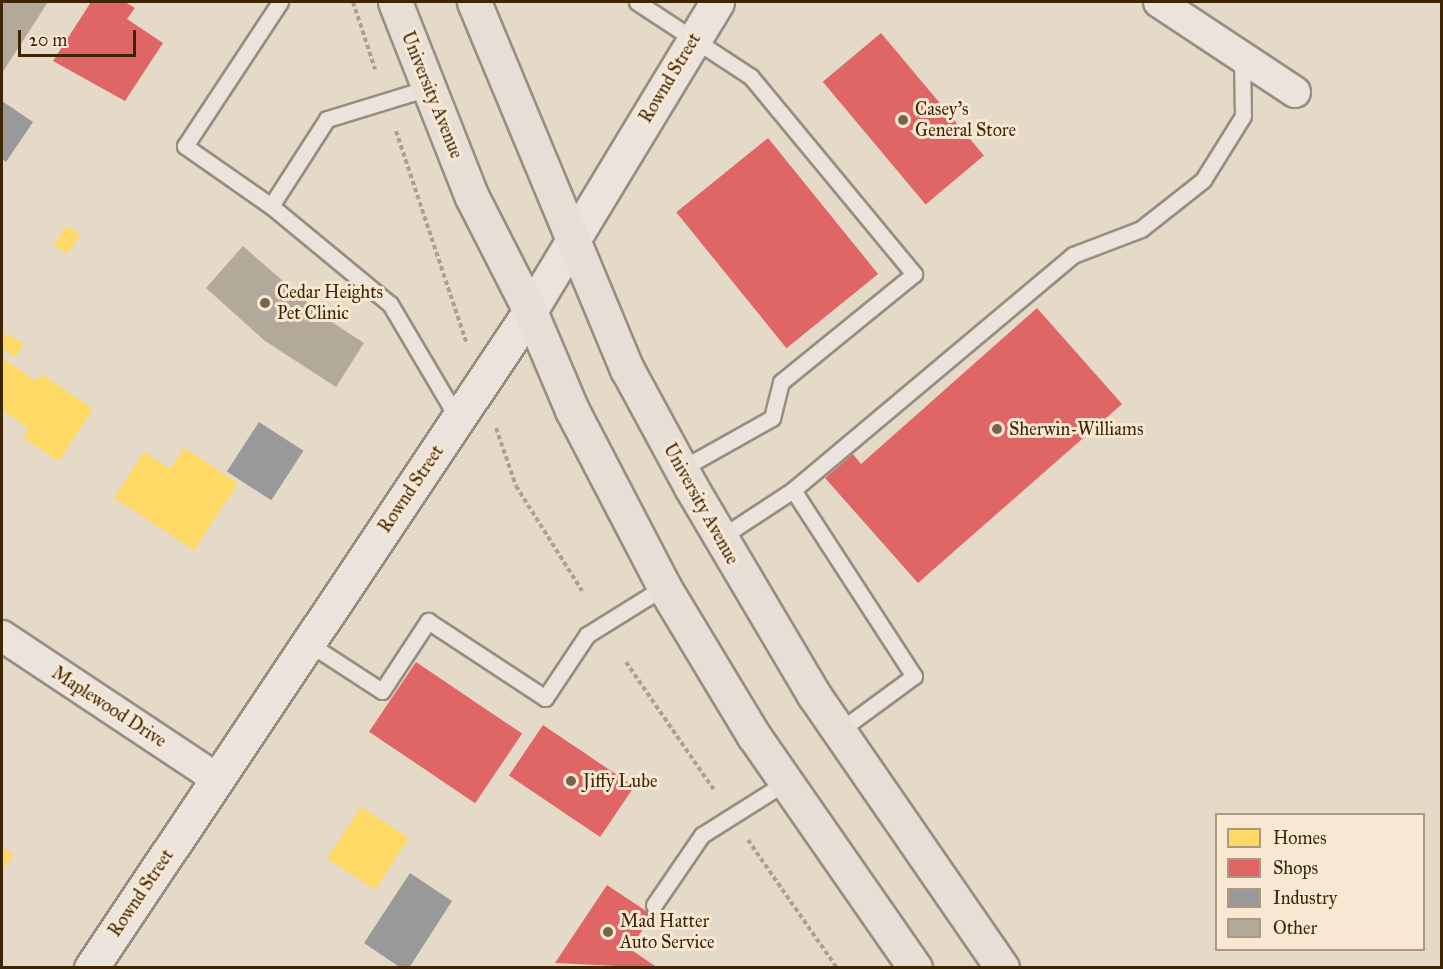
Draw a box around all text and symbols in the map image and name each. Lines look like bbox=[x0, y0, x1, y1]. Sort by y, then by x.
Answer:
scale bar bbox=[21, 18, 140, 56]
street label: University Avenue bbox=[397, 28, 467, 162]
text: 20 m bbox=[29, 29, 67, 51]
street label: Rownd Street bbox=[635, 29, 705, 127]
place label: Casey's General Store bbox=[915, 99, 1016, 142]
marker: Casey's General Store bbox=[896, 113, 910, 127]
place label: Cedar Heights Pet Clinic bbox=[277, 282, 383, 324]
marker: Cedar Heights Pet Clinic bbox=[258, 296, 272, 310]
place label: Sherwin-Williams bbox=[1009, 418, 1144, 440]
marker: Sherwin-Williams bbox=[990, 422, 1004, 436]
street label: University Avenue bbox=[659, 440, 743, 568]
street label: Rownd Street bbox=[374, 441, 448, 537]
street label: Maplewood Drive bbox=[48, 662, 170, 752]
place label: Jiffy Lube bbox=[583, 770, 657, 792]
marker: Jiffy Lube bbox=[564, 774, 578, 788]
legend bbox=[1215, 813, 1425, 951]
text: Homes bbox=[1273, 827, 1327, 849]
street label: Rownd Street bbox=[104, 845, 178, 941]
text: Shops bbox=[1273, 857, 1318, 879]
text: Industry bbox=[1273, 887, 1337, 909]
place label: Mad Hatter Auto Service bbox=[620, 911, 714, 954]
text: Other bbox=[1273, 917, 1317, 939]
marker: Mad Hatter Auto Service bbox=[601, 925, 615, 939]

